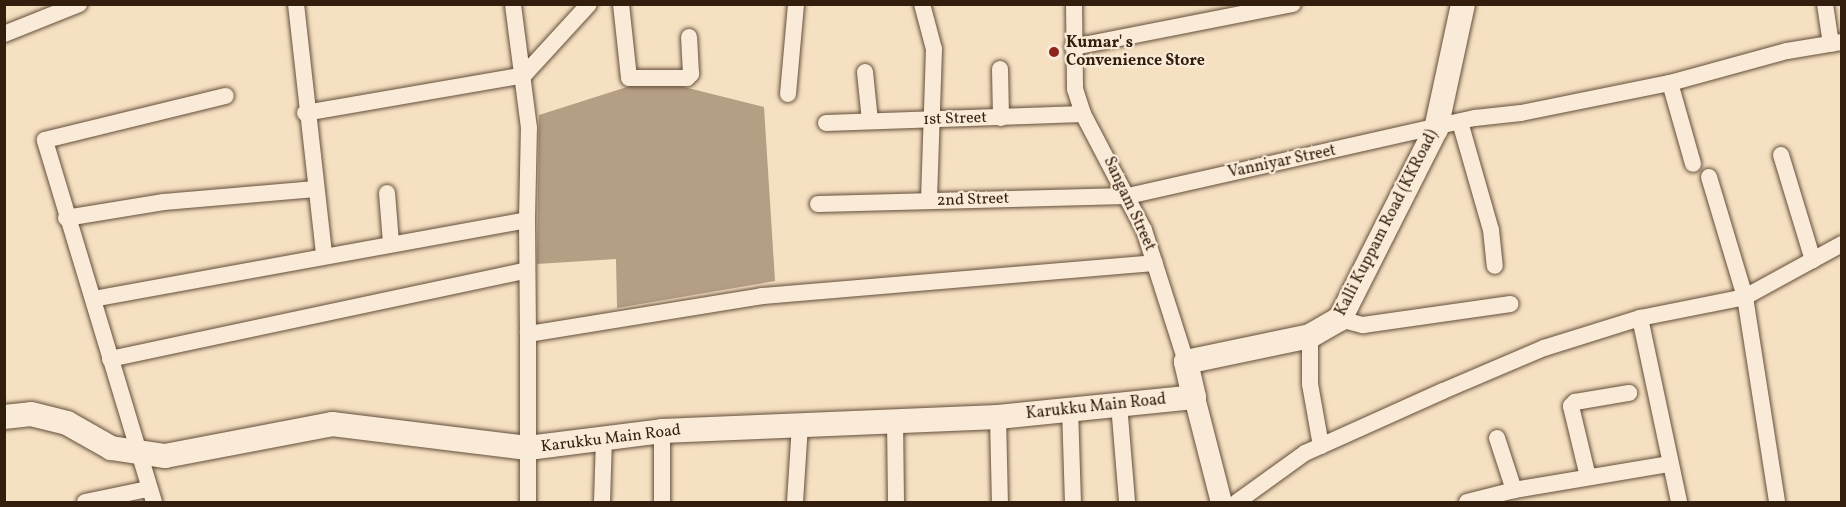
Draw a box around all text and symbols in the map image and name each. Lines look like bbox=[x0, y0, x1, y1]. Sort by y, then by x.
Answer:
place label: Kumar' s Convenience Store bbox=[1066, 33, 1205, 71]
marker: Kumar' s Convenience Store bbox=[1047, 45, 1061, 59]
street label: 1st Street bbox=[923, 108, 987, 130]
street label: Kalli Kuppam Road (KKRoad) bbox=[1332, 127, 1442, 319]
street label: Vanniyar Street bbox=[1226, 141, 1338, 183]
street label: Sangam Street bbox=[1099, 154, 1159, 254]
street label: 2nd Street bbox=[937, 189, 1009, 211]
street label: Karukku Main Road bbox=[1025, 390, 1167, 424]
street label: Karukku Main Road bbox=[540, 421, 682, 457]

